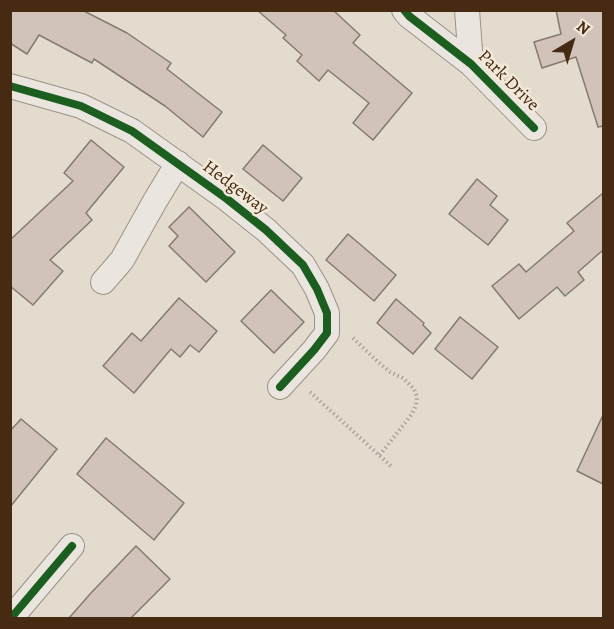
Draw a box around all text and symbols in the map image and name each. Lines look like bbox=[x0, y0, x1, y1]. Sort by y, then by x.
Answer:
north arrow bbox=[542, 12, 602, 72]
text: N bbox=[572, 16, 594, 40]
street label: Park Drive bbox=[473, 46, 543, 116]
street label: Hedgeway bbox=[198, 156, 272, 220]

